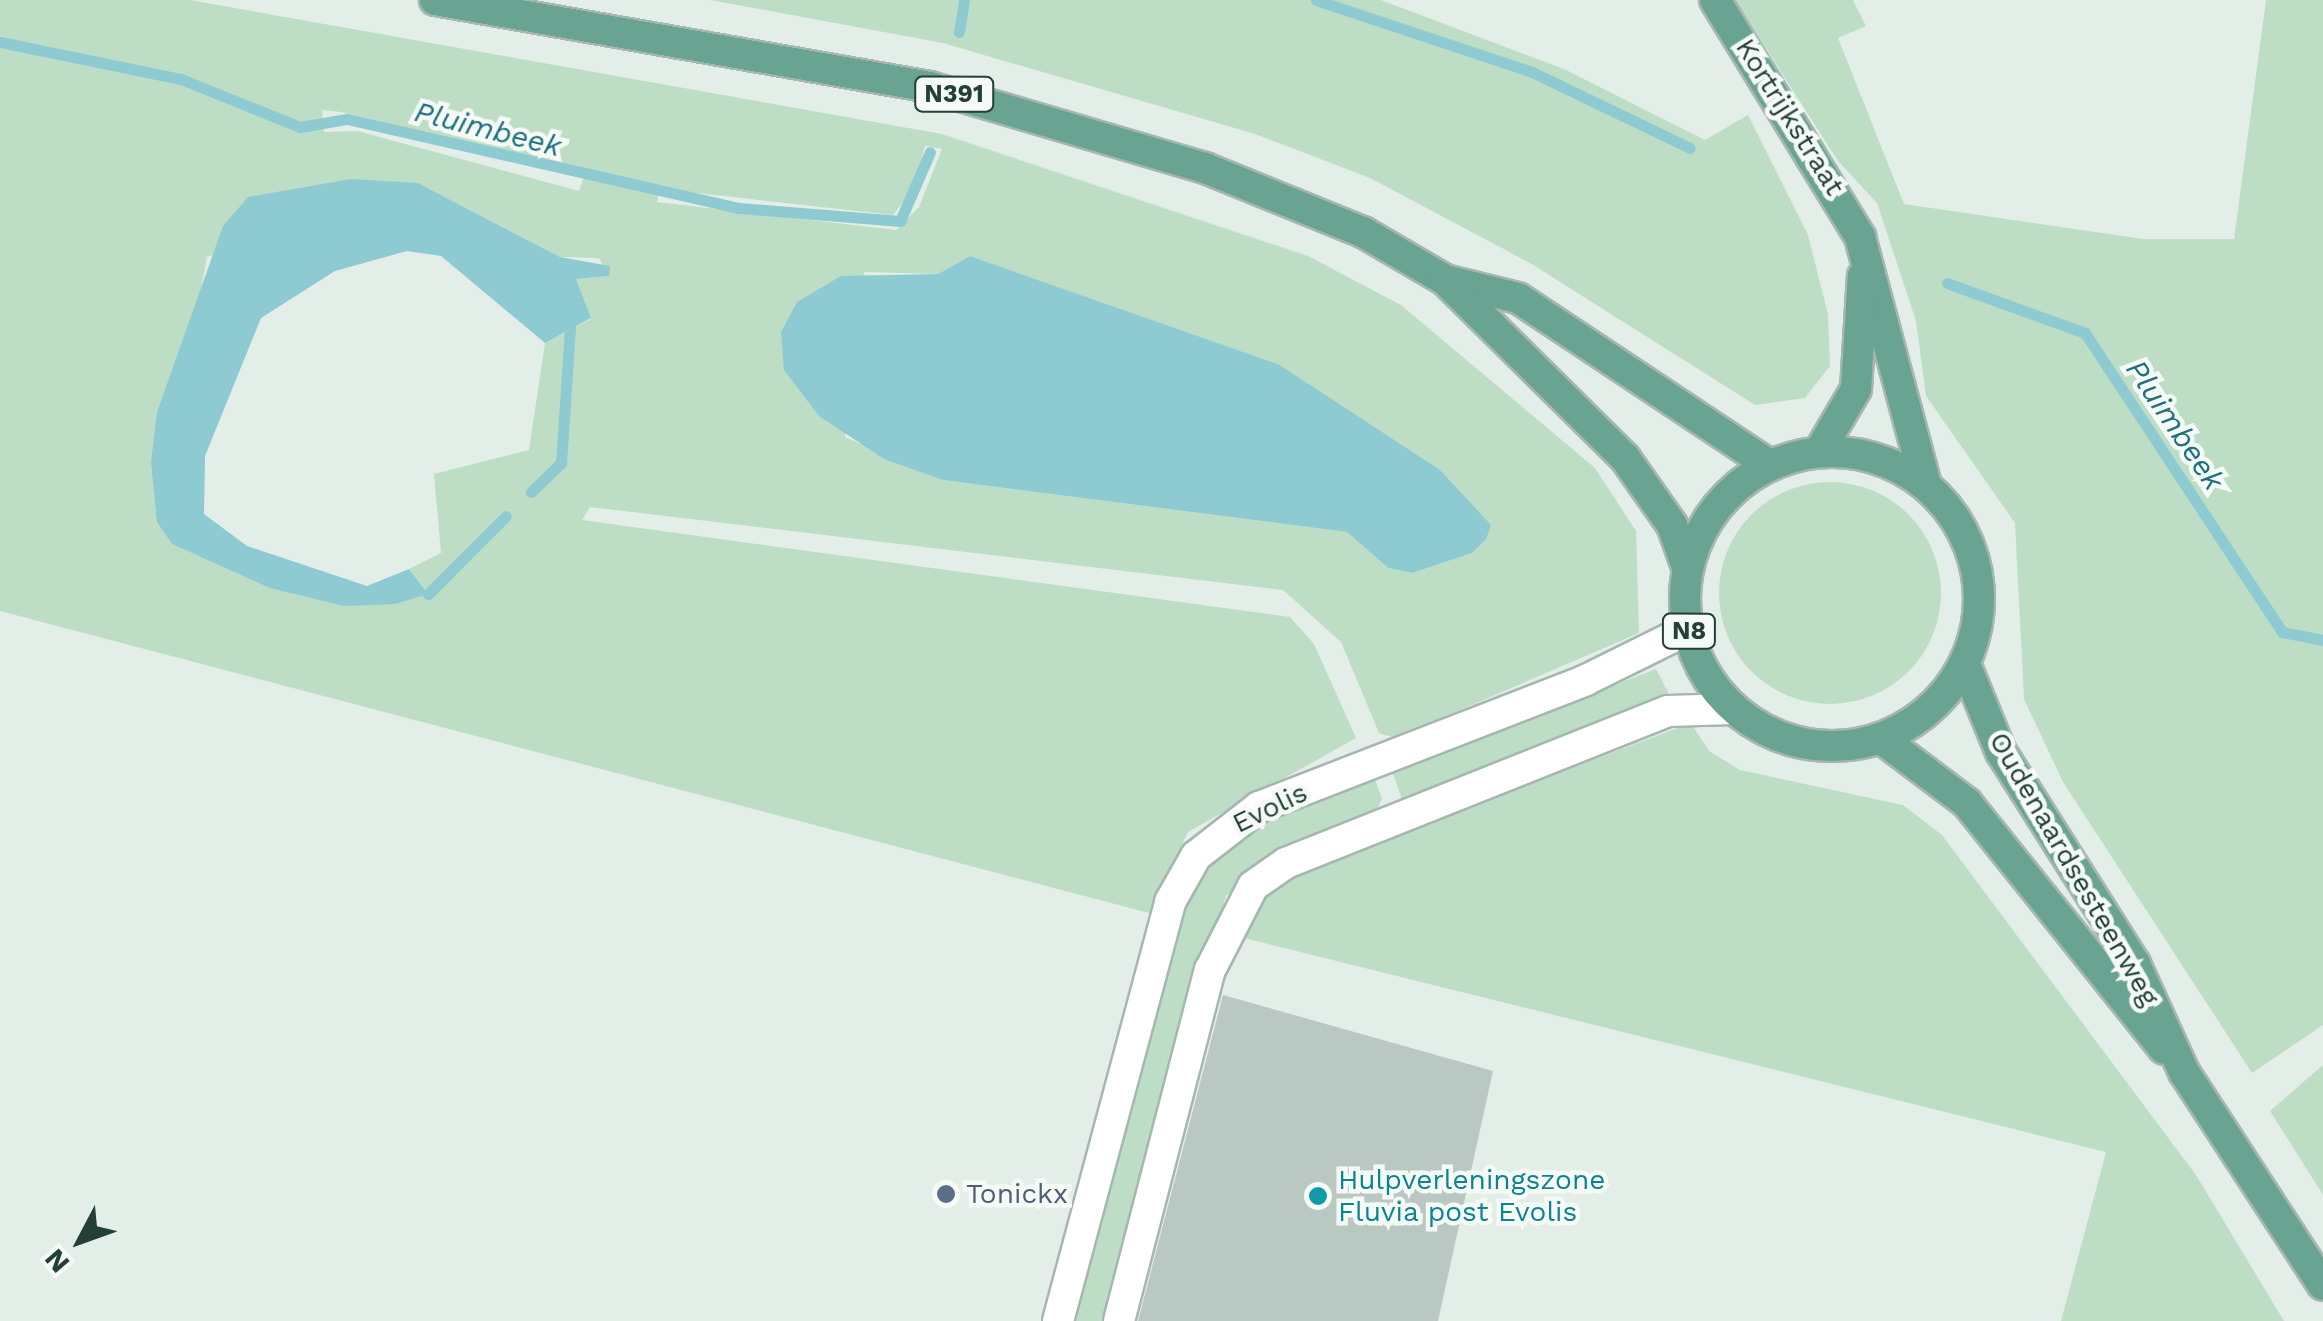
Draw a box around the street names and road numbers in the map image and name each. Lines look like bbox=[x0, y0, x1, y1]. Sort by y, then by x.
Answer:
street label: Kortrijkstraat bbox=[1728, 32, 1852, 202]
road number: N391 bbox=[914, 74, 994, 114]
road number: N8 bbox=[1662, 611, 1716, 651]
street label: Oudenaardsesteenweg bbox=[1982, 726, 2166, 1012]
street label: Evolis bbox=[1227, 776, 1313, 840]

